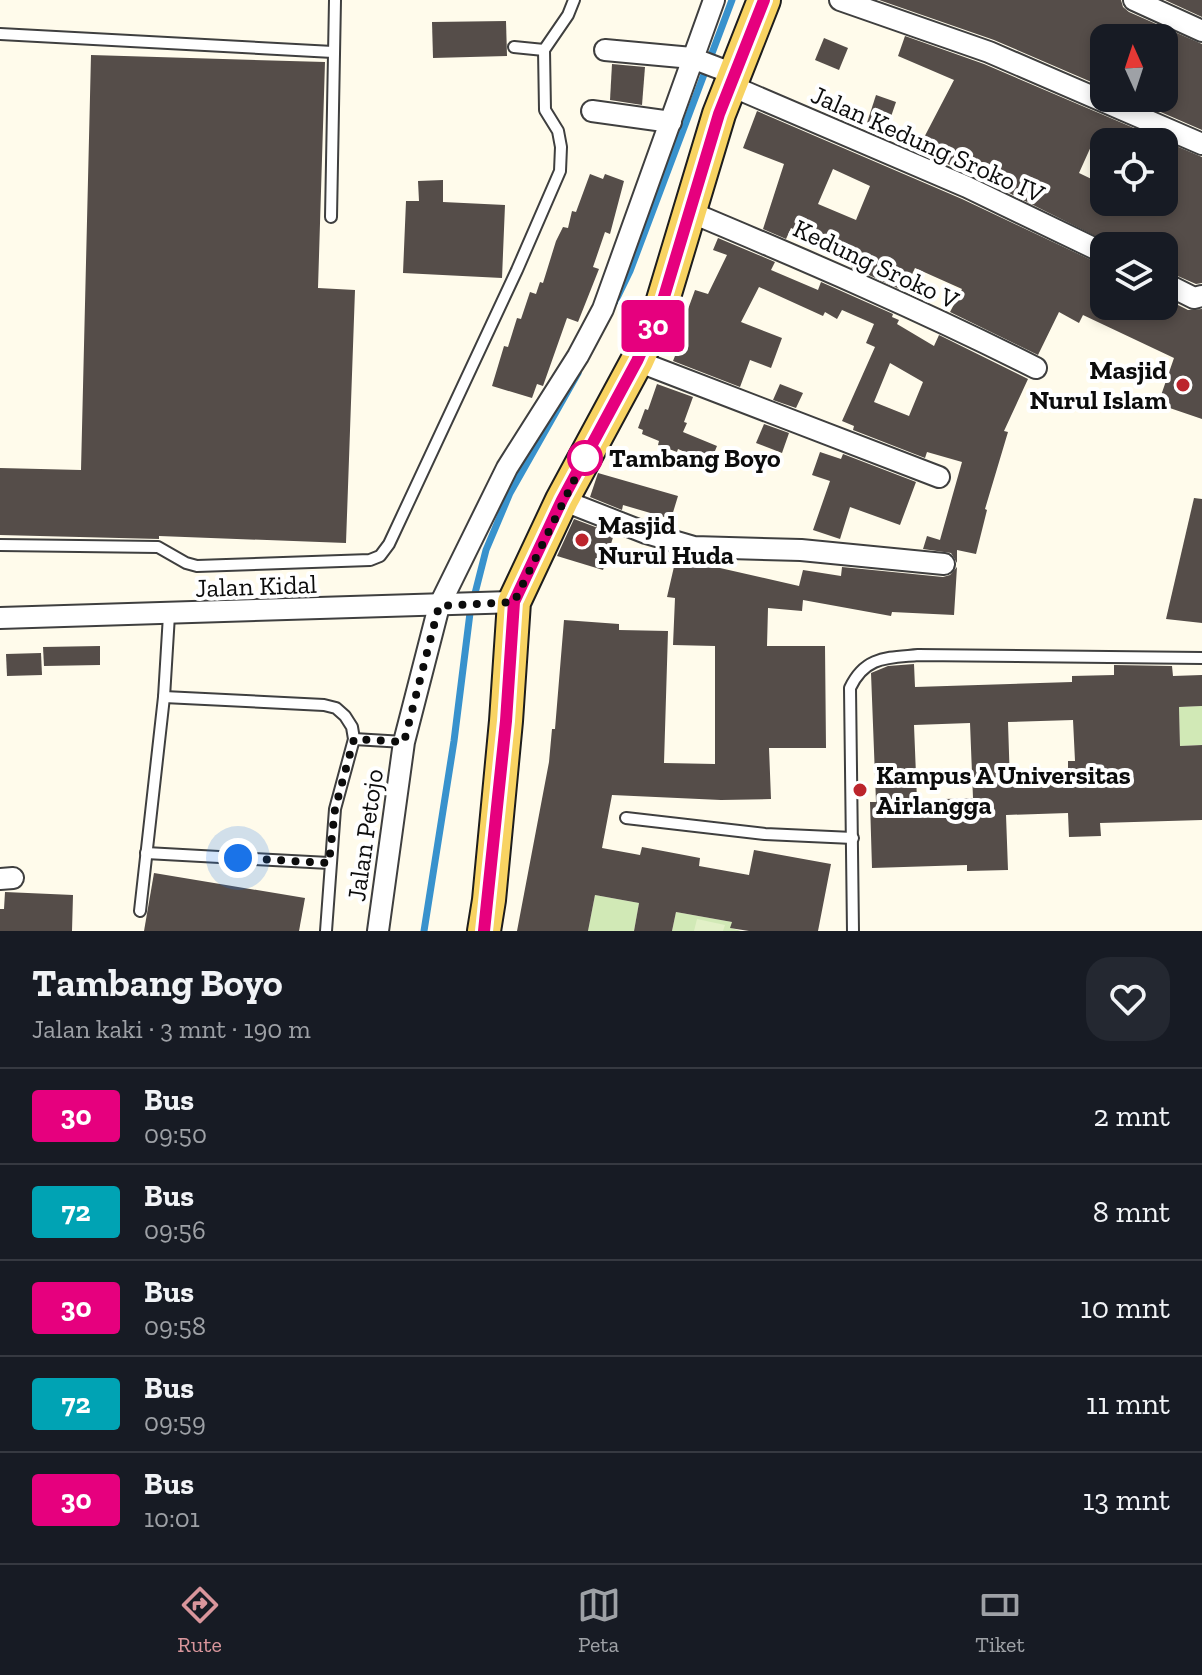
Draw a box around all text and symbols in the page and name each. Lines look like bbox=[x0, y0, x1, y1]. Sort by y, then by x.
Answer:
north arrow bbox=[1090, 24, 1178, 112]
map controls bbox=[1090, 24, 1178, 320]
street label: Jalan Kedung Sroko IV bbox=[806, 78, 1050, 210]
button: locate bbox=[1090, 128, 1178, 216]
street label: Kedung Sroko V bbox=[788, 212, 964, 316]
button: layers bbox=[1090, 232, 1178, 320]
line badge: 30 bbox=[617, 300, 689, 352]
text: 30 bbox=[637, 309, 669, 342]
place label: Masjid Nurul Islam bbox=[1029, 354, 1167, 416]
marker: Masjid Nurul Islam bbox=[1174, 376, 1192, 394]
marker: Tambang Boyo bbox=[568, 441, 602, 475]
place label: Tambang Boyo bbox=[609, 442, 781, 474]
place label: Masjid Nurul Huda bbox=[598, 509, 734, 571]
marker: Masjid Nurul Huda bbox=[573, 531, 591, 549]
street label: Jalan Kidal bbox=[195, 568, 317, 604]
place label: Kampus A Universitas Airlangga bbox=[876, 759, 1131, 821]
street label: Jalan Petojo bbox=[340, 767, 390, 903]
marker: Kampus A Universitas Airlangga bbox=[851, 781, 869, 799]
your location bbox=[218, 838, 258, 878]
button: heart bbox=[1086, 957, 1170, 1041]
text: Tambang Boyo bbox=[32, 960, 283, 1006]
text: Jalan kaki · 3 mnt · 190 m bbox=[32, 1013, 311, 1045]
text: Bus bbox=[144, 1082, 194, 1118]
text: 2 mnt bbox=[1094, 1098, 1170, 1134]
text: 30 bbox=[60, 1099, 92, 1132]
text: 09:50 bbox=[144, 1118, 207, 1150]
text: Bus bbox=[144, 1178, 194, 1214]
text: 8 mnt bbox=[1093, 1194, 1170, 1230]
text: 72 bbox=[62, 1195, 90, 1228]
text: 09:56 bbox=[144, 1214, 206, 1246]
text: Bus bbox=[144, 1274, 194, 1310]
text: 10 mnt bbox=[1080, 1290, 1170, 1326]
text: 30 bbox=[60, 1291, 92, 1324]
text: 09:58 bbox=[144, 1310, 206, 1342]
text: Bus bbox=[144, 1370, 194, 1406]
text: 11 mnt bbox=[1086, 1386, 1170, 1422]
text: 72 bbox=[62, 1387, 90, 1420]
text: 09:59 bbox=[144, 1406, 206, 1438]
text: Bus bbox=[144, 1466, 194, 1502]
text: 13 mnt bbox=[1083, 1482, 1170, 1518]
text: 30 bbox=[60, 1483, 92, 1516]
text: 10:01 bbox=[144, 1502, 200, 1534]
tab: Rute bbox=[177, 1583, 222, 1658]
tab: Peta bbox=[577, 1583, 621, 1658]
tab: Tiket bbox=[975, 1583, 1025, 1658]

